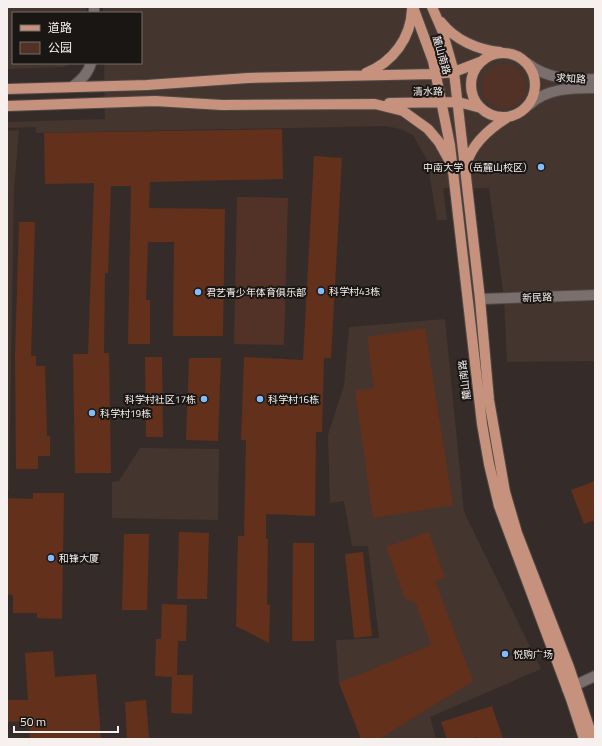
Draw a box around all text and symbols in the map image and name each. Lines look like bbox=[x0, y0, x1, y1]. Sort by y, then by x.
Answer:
legend bbox=[12, 12, 142, 64]
text: 道路 bbox=[48, 18, 72, 37]
street label: 麓山南路 bbox=[429, 34, 454, 76]
text: 公园 bbox=[48, 38, 72, 57]
street label: 求知路 bbox=[555, 70, 586, 87]
street label: 清水路 bbox=[413, 84, 443, 99]
place label: 中南大学（岳麓山校区） bbox=[423, 160, 533, 175]
marker: 中南大学（岳麓山校区） bbox=[536, 162, 546, 172]
place label: 科学村43栋 bbox=[329, 284, 380, 299]
place label: 君艺青少年体育俱乐部 bbox=[206, 285, 306, 300]
marker: 科学村43栋 bbox=[316, 286, 326, 296]
marker: 君艺青少年体育俱乐部 bbox=[193, 287, 203, 297]
street label: 新民路 bbox=[522, 289, 552, 306]
street label: 麓山南路 bbox=[455, 359, 474, 401]
place label: 科学村社区17栋 bbox=[125, 392, 196, 407]
place label: 科学村16栋 bbox=[268, 392, 319, 407]
marker: 科学村社区17栋 bbox=[199, 394, 209, 404]
marker: 科学村16栋 bbox=[255, 394, 265, 404]
place label: 科学村19栋 bbox=[100, 406, 151, 421]
marker: 科学村19栋 bbox=[87, 408, 97, 418]
place label: 和锋大厦 bbox=[59, 551, 99, 566]
marker: 和锋大厦 bbox=[46, 553, 56, 563]
place label: 悦购广场 bbox=[513, 647, 553, 662]
marker: 悦购广场 bbox=[500, 649, 510, 659]
scale bar bbox=[14, 708, 118, 734]
text: 50 m bbox=[20, 712, 46, 731]

